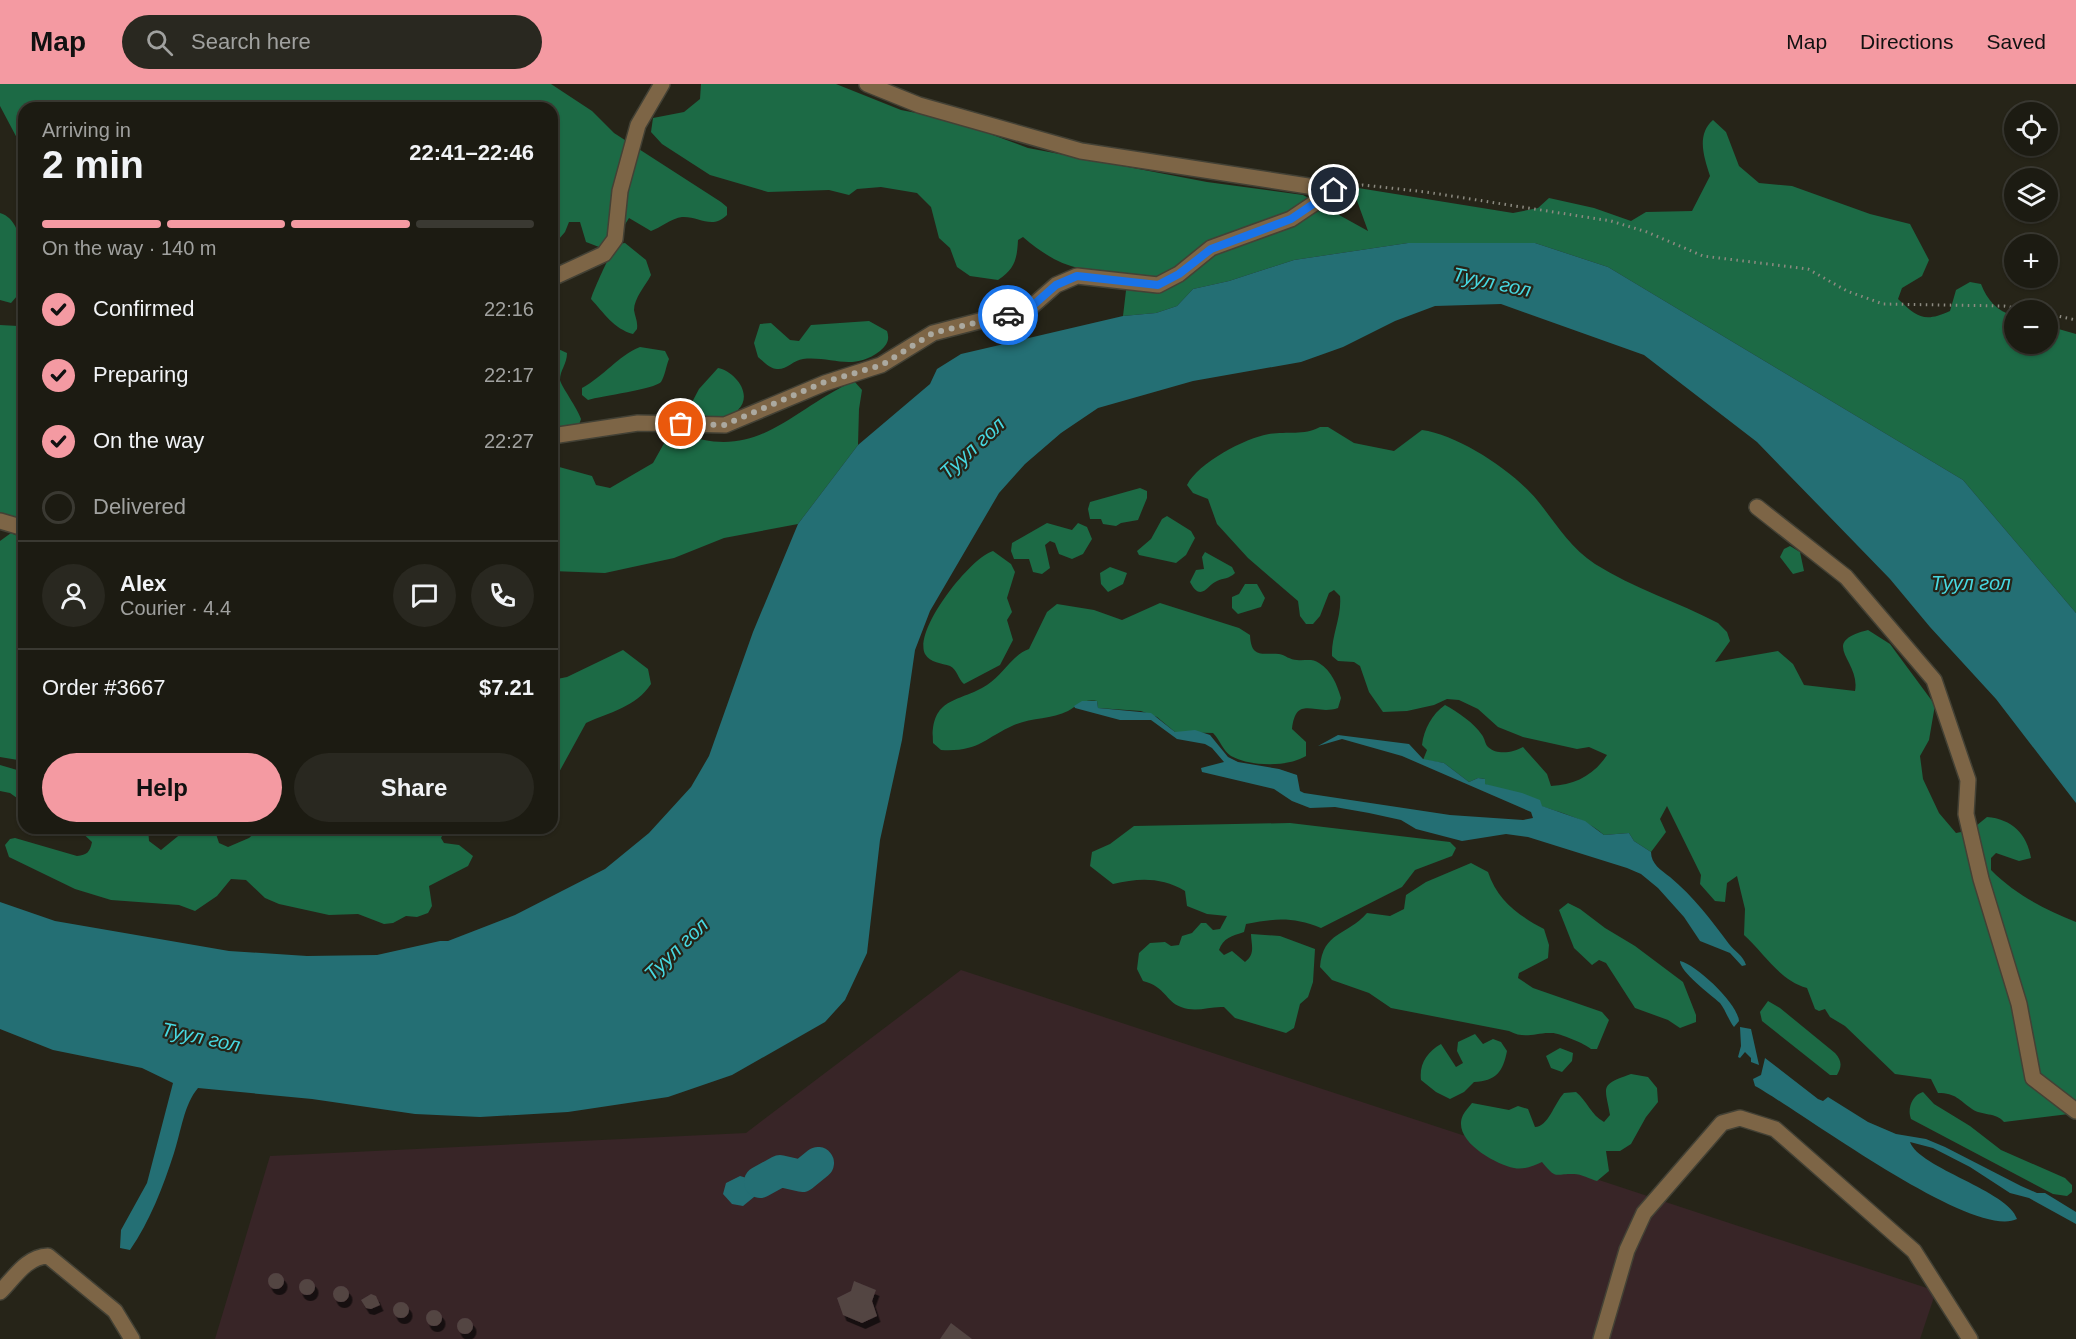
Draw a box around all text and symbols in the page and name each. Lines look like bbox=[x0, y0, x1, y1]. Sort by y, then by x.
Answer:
search box bbox=[122, 15, 542, 69]
text: Map bbox=[30, 26, 86, 57]
icon: search bbox=[143, 26, 176, 59]
text: Search here bbox=[191, 29, 311, 54]
text: Map bbox=[1786, 30, 1827, 53]
text: Directions bbox=[1860, 30, 1953, 53]
text: Saved bbox=[1986, 30, 2046, 53]
map controls bbox=[2004, 102, 2058, 354]
button: locate bbox=[2004, 102, 2058, 156]
text: Arriving in bbox=[42, 119, 131, 141]
text: 22:41–22:46 bbox=[409, 140, 534, 165]
text: 2 min bbox=[42, 143, 144, 186]
pin bbox=[1308, 164, 1359, 215]
button: layers bbox=[2004, 168, 2058, 222]
icon: home bbox=[1317, 173, 1350, 206]
button: + bbox=[2004, 234, 2058, 288]
text: On the way · 140 m bbox=[42, 237, 217, 259]
water label: Туул гол bbox=[1451, 263, 1533, 301]
courier bbox=[978, 285, 1038, 345]
icon: check bbox=[42, 293, 75, 326]
text: Confirmed bbox=[93, 296, 194, 321]
text: 22:16 bbox=[484, 298, 534, 320]
icon: car bbox=[992, 299, 1025, 332]
button: − bbox=[2004, 300, 2058, 354]
icon: check bbox=[42, 359, 75, 392]
text: Preparing bbox=[93, 362, 188, 387]
text: 22:17 bbox=[484, 364, 534, 386]
pin bbox=[655, 398, 706, 449]
icon: bag bbox=[664, 407, 697, 440]
water label: Туул гол bbox=[935, 413, 1009, 483]
icon: check bbox=[42, 425, 75, 458]
text: On the way bbox=[93, 428, 204, 453]
text: 22:27 bbox=[484, 430, 534, 452]
text: Delivered bbox=[93, 494, 186, 519]
button: person bbox=[42, 564, 105, 627]
button: chat bbox=[393, 564, 456, 627]
button: phone bbox=[471, 564, 534, 627]
text: Alex bbox=[120, 571, 166, 596]
water label: Туул гол bbox=[1931, 572, 2011, 594]
text: Courier · 4.4 bbox=[120, 597, 231, 619]
text: Order #3667 bbox=[42, 675, 166, 700]
text: $7.21 bbox=[479, 675, 534, 700]
button: Help bbox=[42, 753, 282, 822]
button: Share bbox=[294, 753, 534, 822]
water label: Туул гол bbox=[640, 913, 712, 985]
water label: Туул гол bbox=[160, 1018, 242, 1056]

